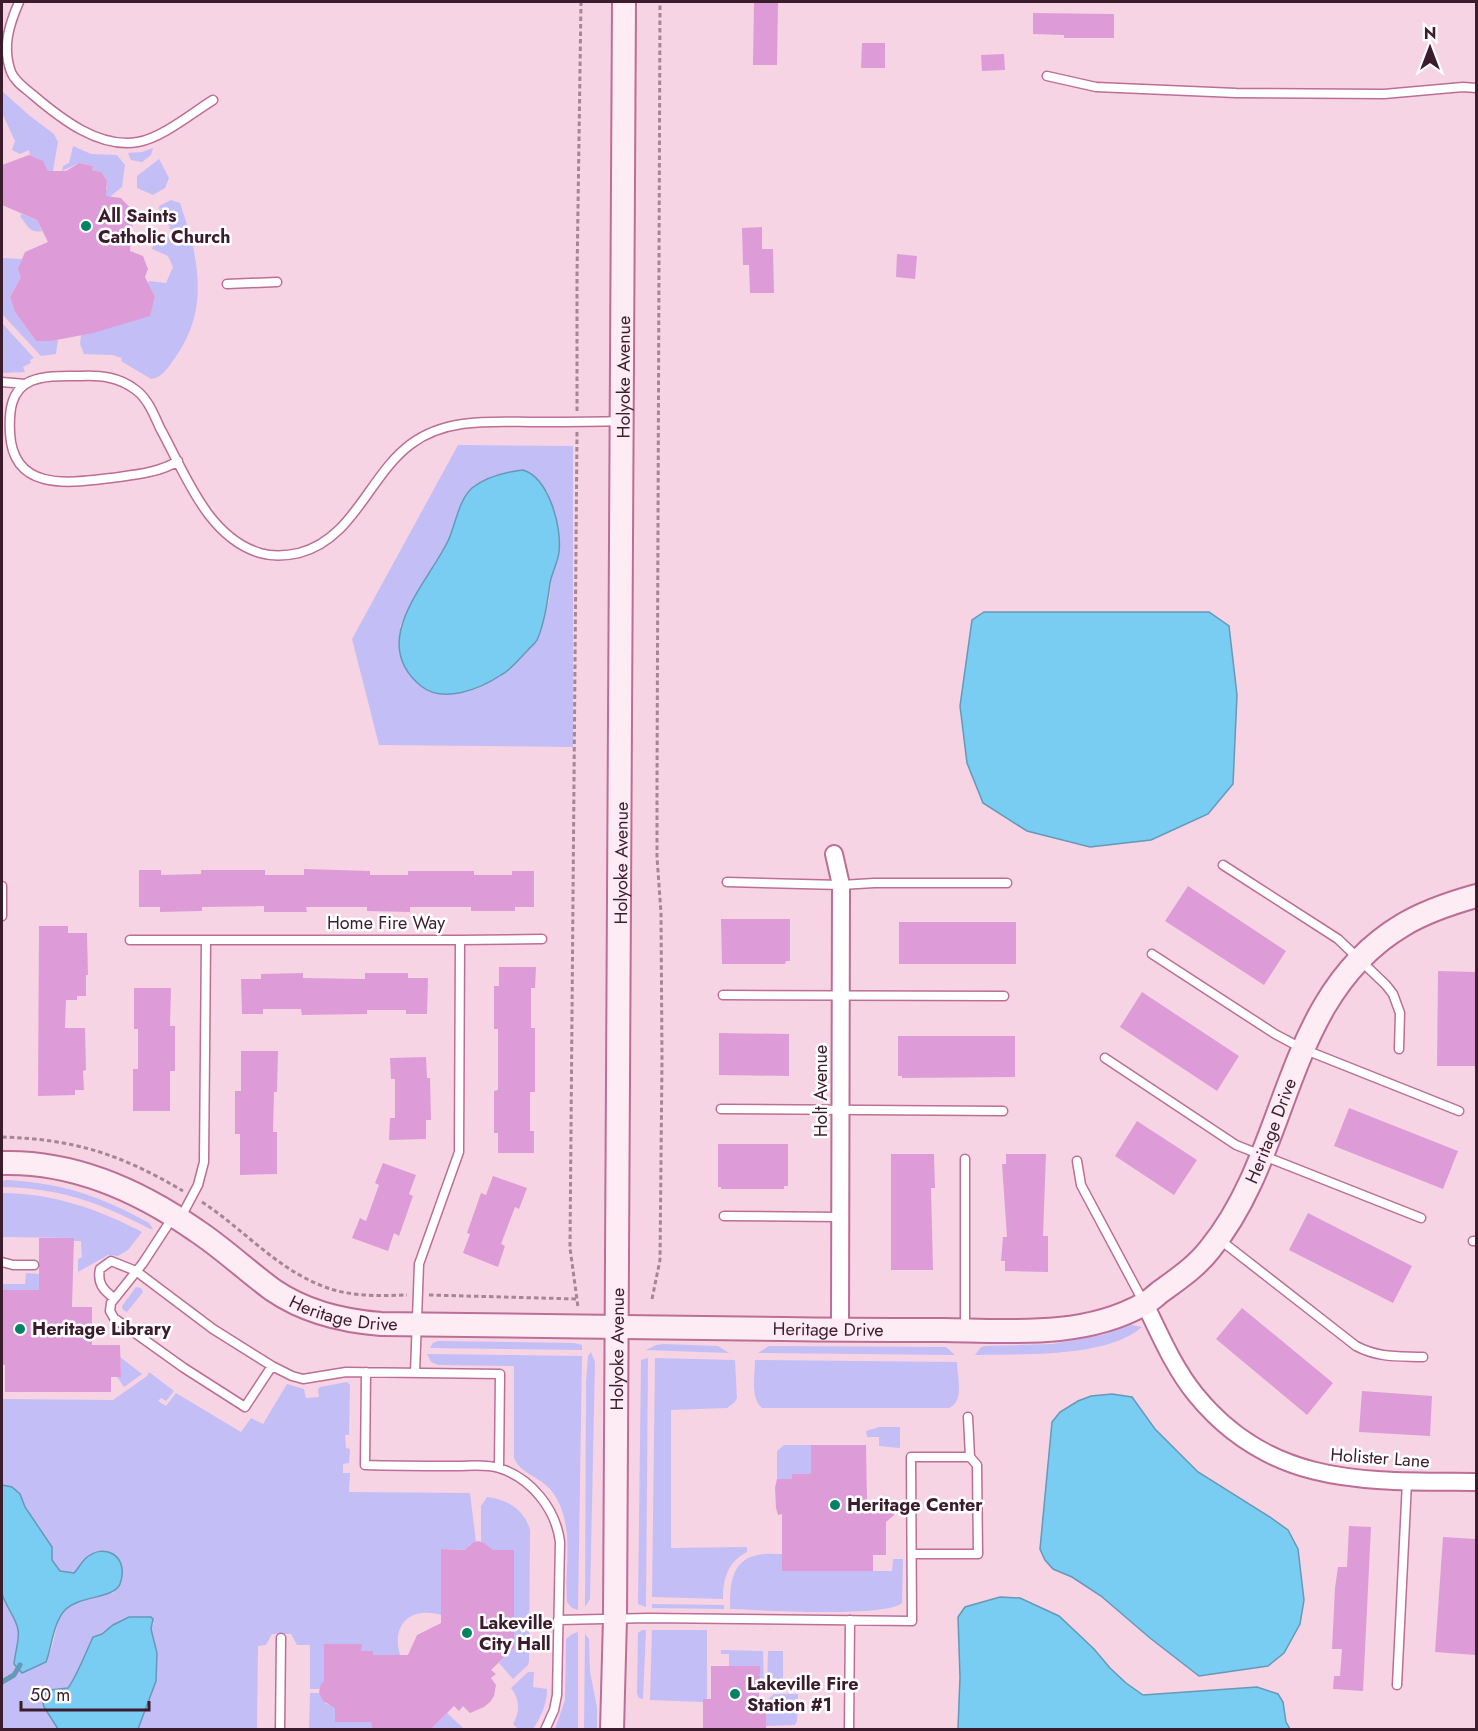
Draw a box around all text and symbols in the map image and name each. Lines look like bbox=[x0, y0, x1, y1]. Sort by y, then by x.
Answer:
north arrow bbox=[1400, 18, 1460, 78]
text: N bbox=[1424, 22, 1436, 45]
place label: All Saints Catholic Church bbox=[97, 203, 231, 250]
marker: All Saints Catholic Church bbox=[79, 219, 93, 233]
street label: Holyoke Avenue bbox=[611, 316, 637, 438]
street label: Holyoke Avenue bbox=[608, 802, 635, 925]
street label: Home Fire Way bbox=[327, 910, 445, 936]
street label: Holt Avenue bbox=[808, 1045, 834, 1137]
street label: Heritage Drive bbox=[1239, 1074, 1303, 1188]
street label: Holyoke Avenue bbox=[604, 1288, 631, 1411]
street label: Heritage Drive bbox=[285, 1289, 398, 1337]
place label: Heritage Library bbox=[32, 1316, 172, 1342]
street label: Heritage Drive bbox=[772, 1316, 884, 1343]
marker: Heritage Library bbox=[13, 1322, 27, 1336]
street label: Holister Lane bbox=[1330, 1442, 1430, 1474]
place label: Heritage Center bbox=[847, 1492, 983, 1518]
marker: Heritage Center bbox=[828, 1498, 842, 1512]
place label: Lakeville City Hall bbox=[479, 1610, 553, 1657]
marker: Lakeville City Hall bbox=[460, 1626, 474, 1640]
place label: Lakeville Fire Station #1 bbox=[747, 1671, 859, 1718]
scale bar bbox=[21, 1674, 148, 1712]
text: 50 m bbox=[30, 1682, 70, 1708]
marker: Lakeville Fire Station #1 bbox=[728, 1687, 742, 1701]

